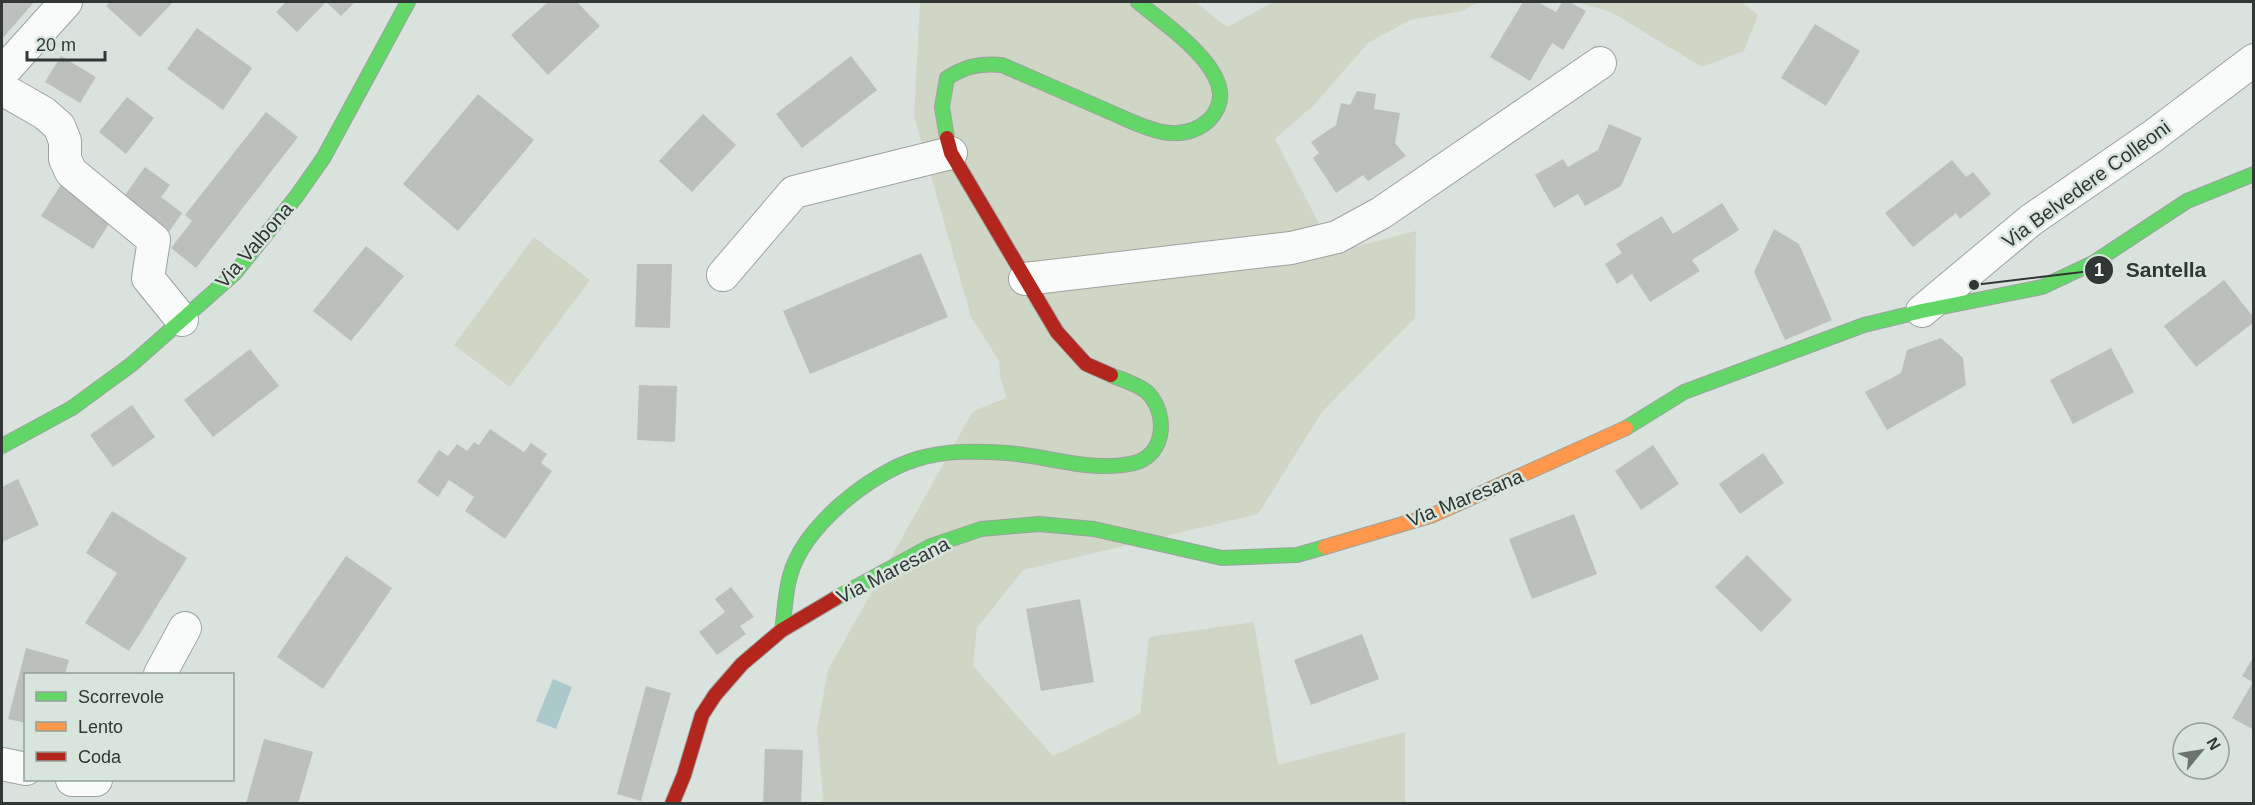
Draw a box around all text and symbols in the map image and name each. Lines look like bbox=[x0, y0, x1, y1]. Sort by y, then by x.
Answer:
scale bar bbox=[27, 24, 105, 62]
text: 20 m bbox=[36, 35, 76, 55]
street label: Via Belvedere Colleoni bbox=[1998, 116, 2174, 252]
street label: Via Valbona bbox=[211, 197, 298, 292]
callout: Santella bbox=[2084, 251, 2218, 290]
text: Santella bbox=[2126, 258, 2207, 281]
text: 1 bbox=[2094, 260, 2104, 280]
street label: Via Maresana bbox=[1404, 464, 1527, 531]
street label: Via Maresana bbox=[833, 532, 954, 608]
legend bbox=[24, 673, 234, 781]
text: Scorrevole bbox=[78, 687, 164, 707]
text: Lento bbox=[78, 717, 123, 737]
north arrow bbox=[2171, 721, 2231, 781]
text: N bbox=[2203, 734, 2224, 753]
text: Coda bbox=[78, 747, 122, 767]

